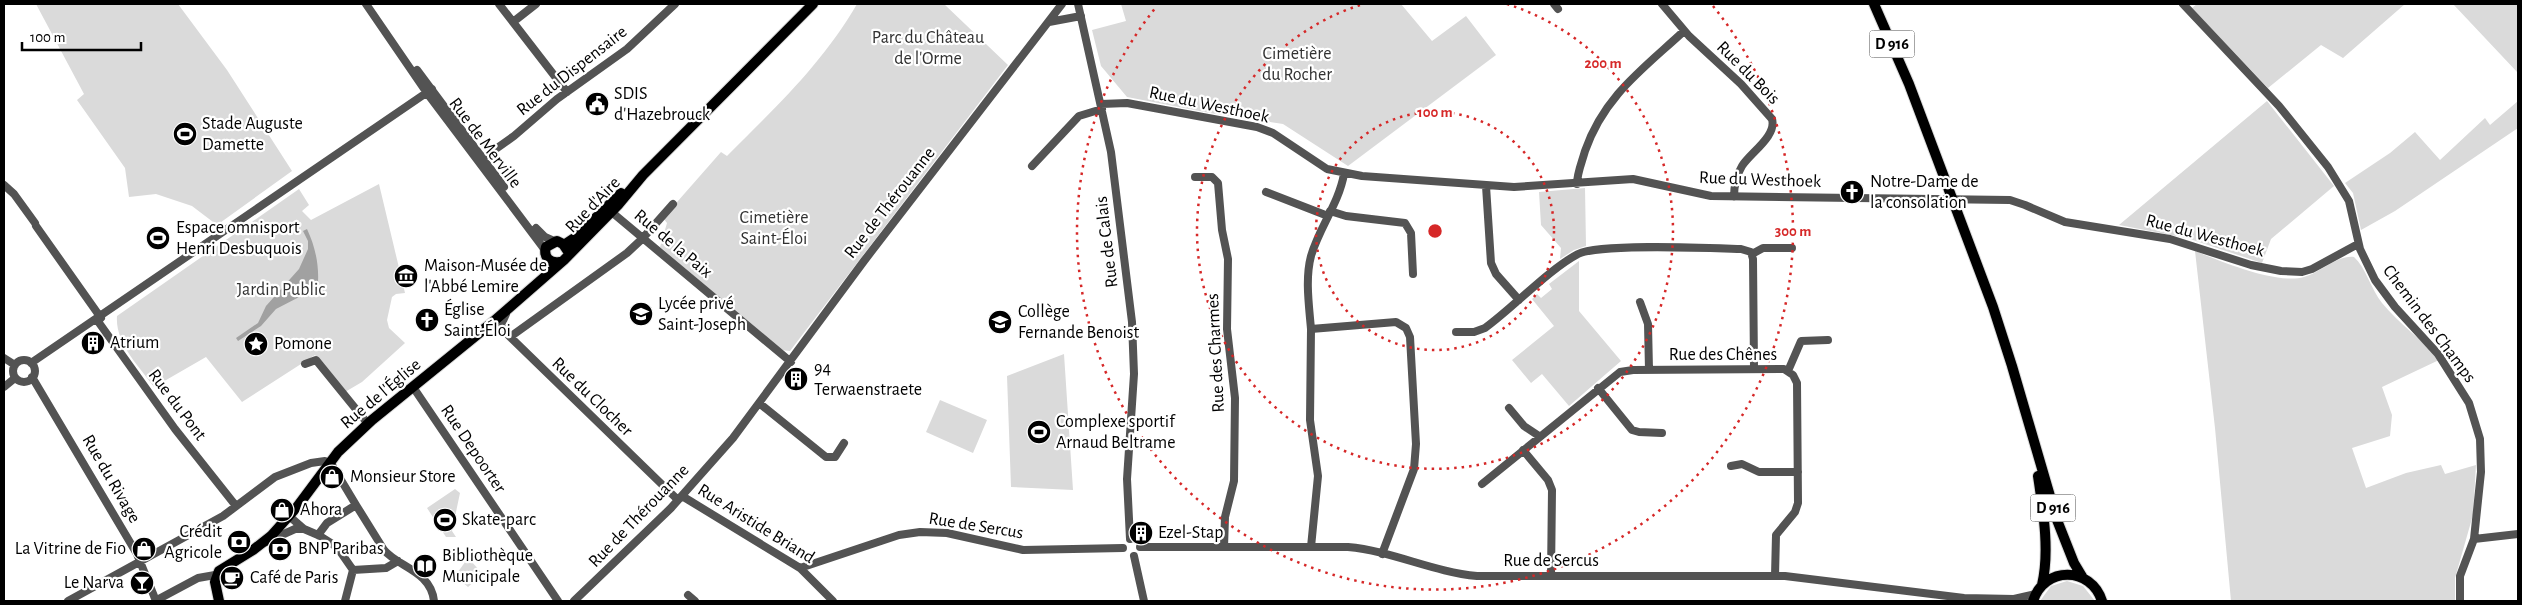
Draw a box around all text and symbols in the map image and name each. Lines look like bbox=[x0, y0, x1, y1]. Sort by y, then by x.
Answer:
scale bar bbox=[22, 20, 141, 52]
street label: Rue du Dispensaire bbox=[514, 23, 630, 119]
park label: Parc du Château de l'Orme bbox=[872, 29, 984, 68]
text: 100 m bbox=[30, 30, 65, 45]
road number: D 916 bbox=[1870, 31, 1914, 58]
street label: Rue du Bois bbox=[1713, 38, 1783, 108]
park label: Cimetière du Rocher bbox=[1262, 45, 1332, 84]
text: 200 m bbox=[1584, 56, 1622, 71]
street label: Rue du Westhoek bbox=[1147, 83, 1271, 127]
place label: SDIS d'Hazebrouck bbox=[614, 85, 711, 124]
public building icon: SDIS d'Hazebrouck bbox=[584, 91, 610, 117]
street label: Rue de Merville bbox=[445, 94, 525, 192]
text: 100 m bbox=[1417, 105, 1453, 120]
place label: Stade Auguste Damette bbox=[202, 115, 303, 154]
sports icon: Stade Auguste Damette bbox=[172, 121, 198, 147]
street label: Rue de Thérouanne bbox=[841, 144, 939, 262]
street label: Rue du Westhoek bbox=[1699, 169, 1822, 191]
place label: Notre-Dame de la consolation bbox=[1870, 173, 1979, 212]
street label: Rue d'Aire bbox=[562, 174, 624, 236]
church icon: Notre-Dame de la consolation bbox=[1839, 179, 1865, 205]
street label: Rue de Calais bbox=[1092, 195, 1122, 289]
street label: Rue de la Paix bbox=[631, 206, 716, 282]
park label: Cimetière Saint-Éloi bbox=[740, 209, 808, 248]
street label: Rue du Westhoek bbox=[2144, 211, 2267, 261]
place label: Espace omnisport Henri Desbuquois bbox=[176, 219, 302, 258]
centre of rings bbox=[1426, 222, 1444, 240]
text: 300 m bbox=[1775, 224, 1811, 239]
sports icon: Espace omnisport Henri Desbuquois bbox=[145, 225, 171, 251]
place label: Maison-Musée de l'Abbé Lemire bbox=[424, 257, 547, 296]
street label: Chemin des Champs bbox=[2379, 262, 2479, 386]
museum icon: Maison-Musée de l'Abbé Lemire bbox=[393, 263, 419, 289]
park label: Jardin Public bbox=[237, 281, 325, 299]
street label: Rue des Charmes bbox=[1204, 293, 1228, 413]
place label: Lycée privé Saint-Joseph bbox=[658, 295, 746, 334]
place label: Église Saint-Éloi bbox=[444, 298, 511, 340]
school or university icon: Lycée privé Saint-Joseph bbox=[628, 301, 654, 327]
place label: Collège Fernande Benoist bbox=[1018, 303, 1140, 342]
church icon: Église Saint-Éloi bbox=[414, 307, 440, 333]
school or university icon: Collège Fernande Benoist bbox=[987, 309, 1013, 335]
building icon: Atrium bbox=[80, 330, 106, 356]
place icon: Pomone bbox=[243, 331, 269, 357]
place label: Atrium bbox=[110, 334, 159, 352]
place label: Pomone bbox=[274, 335, 332, 353]
street label: Rue des Chênes bbox=[1669, 346, 1777, 364]
street label: Rue de l'Église bbox=[336, 353, 425, 433]
street label: Rue du Clocher bbox=[548, 354, 636, 440]
place label: 94 Terwaenstraete bbox=[814, 360, 922, 399]
street label: Rue du Pont bbox=[145, 366, 210, 444]
building icon: 94 Terwaenstraete bbox=[783, 366, 809, 392]
street label: Rue Depoorter bbox=[437, 402, 509, 496]
place label: Complexe sportif Arnaud Beltrame bbox=[1056, 413, 1176, 452]
sports icon: Complexe sportif Arnaud Beltrame bbox=[1026, 419, 1052, 445]
street label: Rue du Rivage bbox=[79, 432, 143, 526]
street label: Rue de Thérouanne bbox=[585, 461, 693, 571]
shop icon: Monsieur Store bbox=[319, 464, 345, 490]
place label: Monsieur Store bbox=[350, 468, 456, 486]
street label: Rue Aristide Briand bbox=[694, 481, 818, 567]
road number: D 916 bbox=[2030, 494, 2076, 522]
shop icon: Ahora bbox=[269, 497, 295, 523]
place label: Ahora bbox=[300, 501, 342, 519]
sports icon: Skate-parc bbox=[432, 507, 458, 533]
street label: Rue de Sercus bbox=[927, 510, 1025, 542]
place label: Skate-parc bbox=[462, 511, 536, 529]
building icon: Ezel-Stap bbox=[1128, 520, 1154, 546]
place label: Crédit Agricole bbox=[164, 523, 222, 562]
place label: Ezel-Stap bbox=[1158, 524, 1223, 542]
bank icon: Crédit Agricole bbox=[226, 529, 252, 555]
shop icon: La Vitrine de Fio bbox=[131, 536, 157, 562]
bank icon: BNP Paribas bbox=[267, 536, 293, 562]
place label: La Vitrine de Fio bbox=[15, 540, 126, 558]
place label: BNP Paribas bbox=[298, 540, 384, 558]
place label: Bibliothèque Municipale bbox=[442, 547, 533, 586]
street label: Rue de Sercus bbox=[1503, 552, 1599, 570]
library icon: Bibliothèque Municipale bbox=[412, 553, 438, 579]
cafe icon: Café de Paris bbox=[219, 565, 245, 591]
place label: Café de Paris bbox=[250, 569, 338, 587]
bar icon: Le Narva bbox=[129, 570, 155, 596]
place label: Le Narva bbox=[64, 574, 124, 592]

